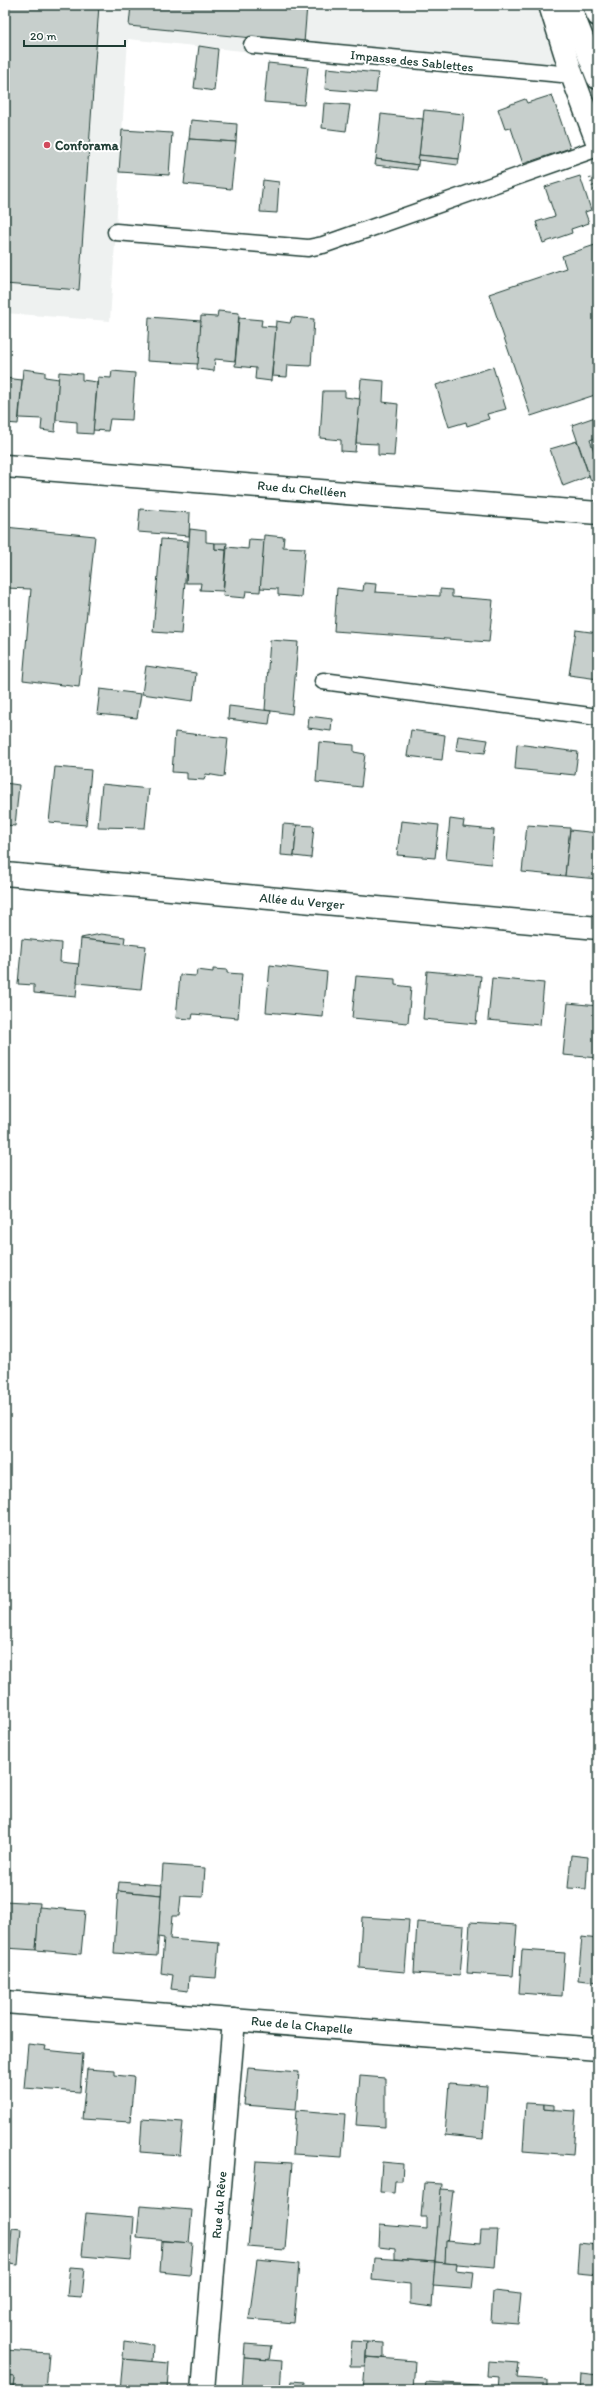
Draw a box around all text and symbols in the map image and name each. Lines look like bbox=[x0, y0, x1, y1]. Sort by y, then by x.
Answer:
scale bar bbox=[24, 22, 125, 48]
text: 20 m bbox=[30, 29, 57, 43]
street label: Impasse des Sablettes bbox=[350, 47, 474, 75]
place label: Conforama bbox=[55, 138, 119, 153]
marker: Conforama bbox=[42, 140, 52, 150]
street label: Rue du Chelléen bbox=[257, 478, 347, 500]
street label: Allée du Verger bbox=[259, 890, 346, 912]
street label: Rue de la Chapelle bbox=[250, 2013, 354, 2037]
street label: Rue du Rêve bbox=[209, 2171, 229, 2239]

